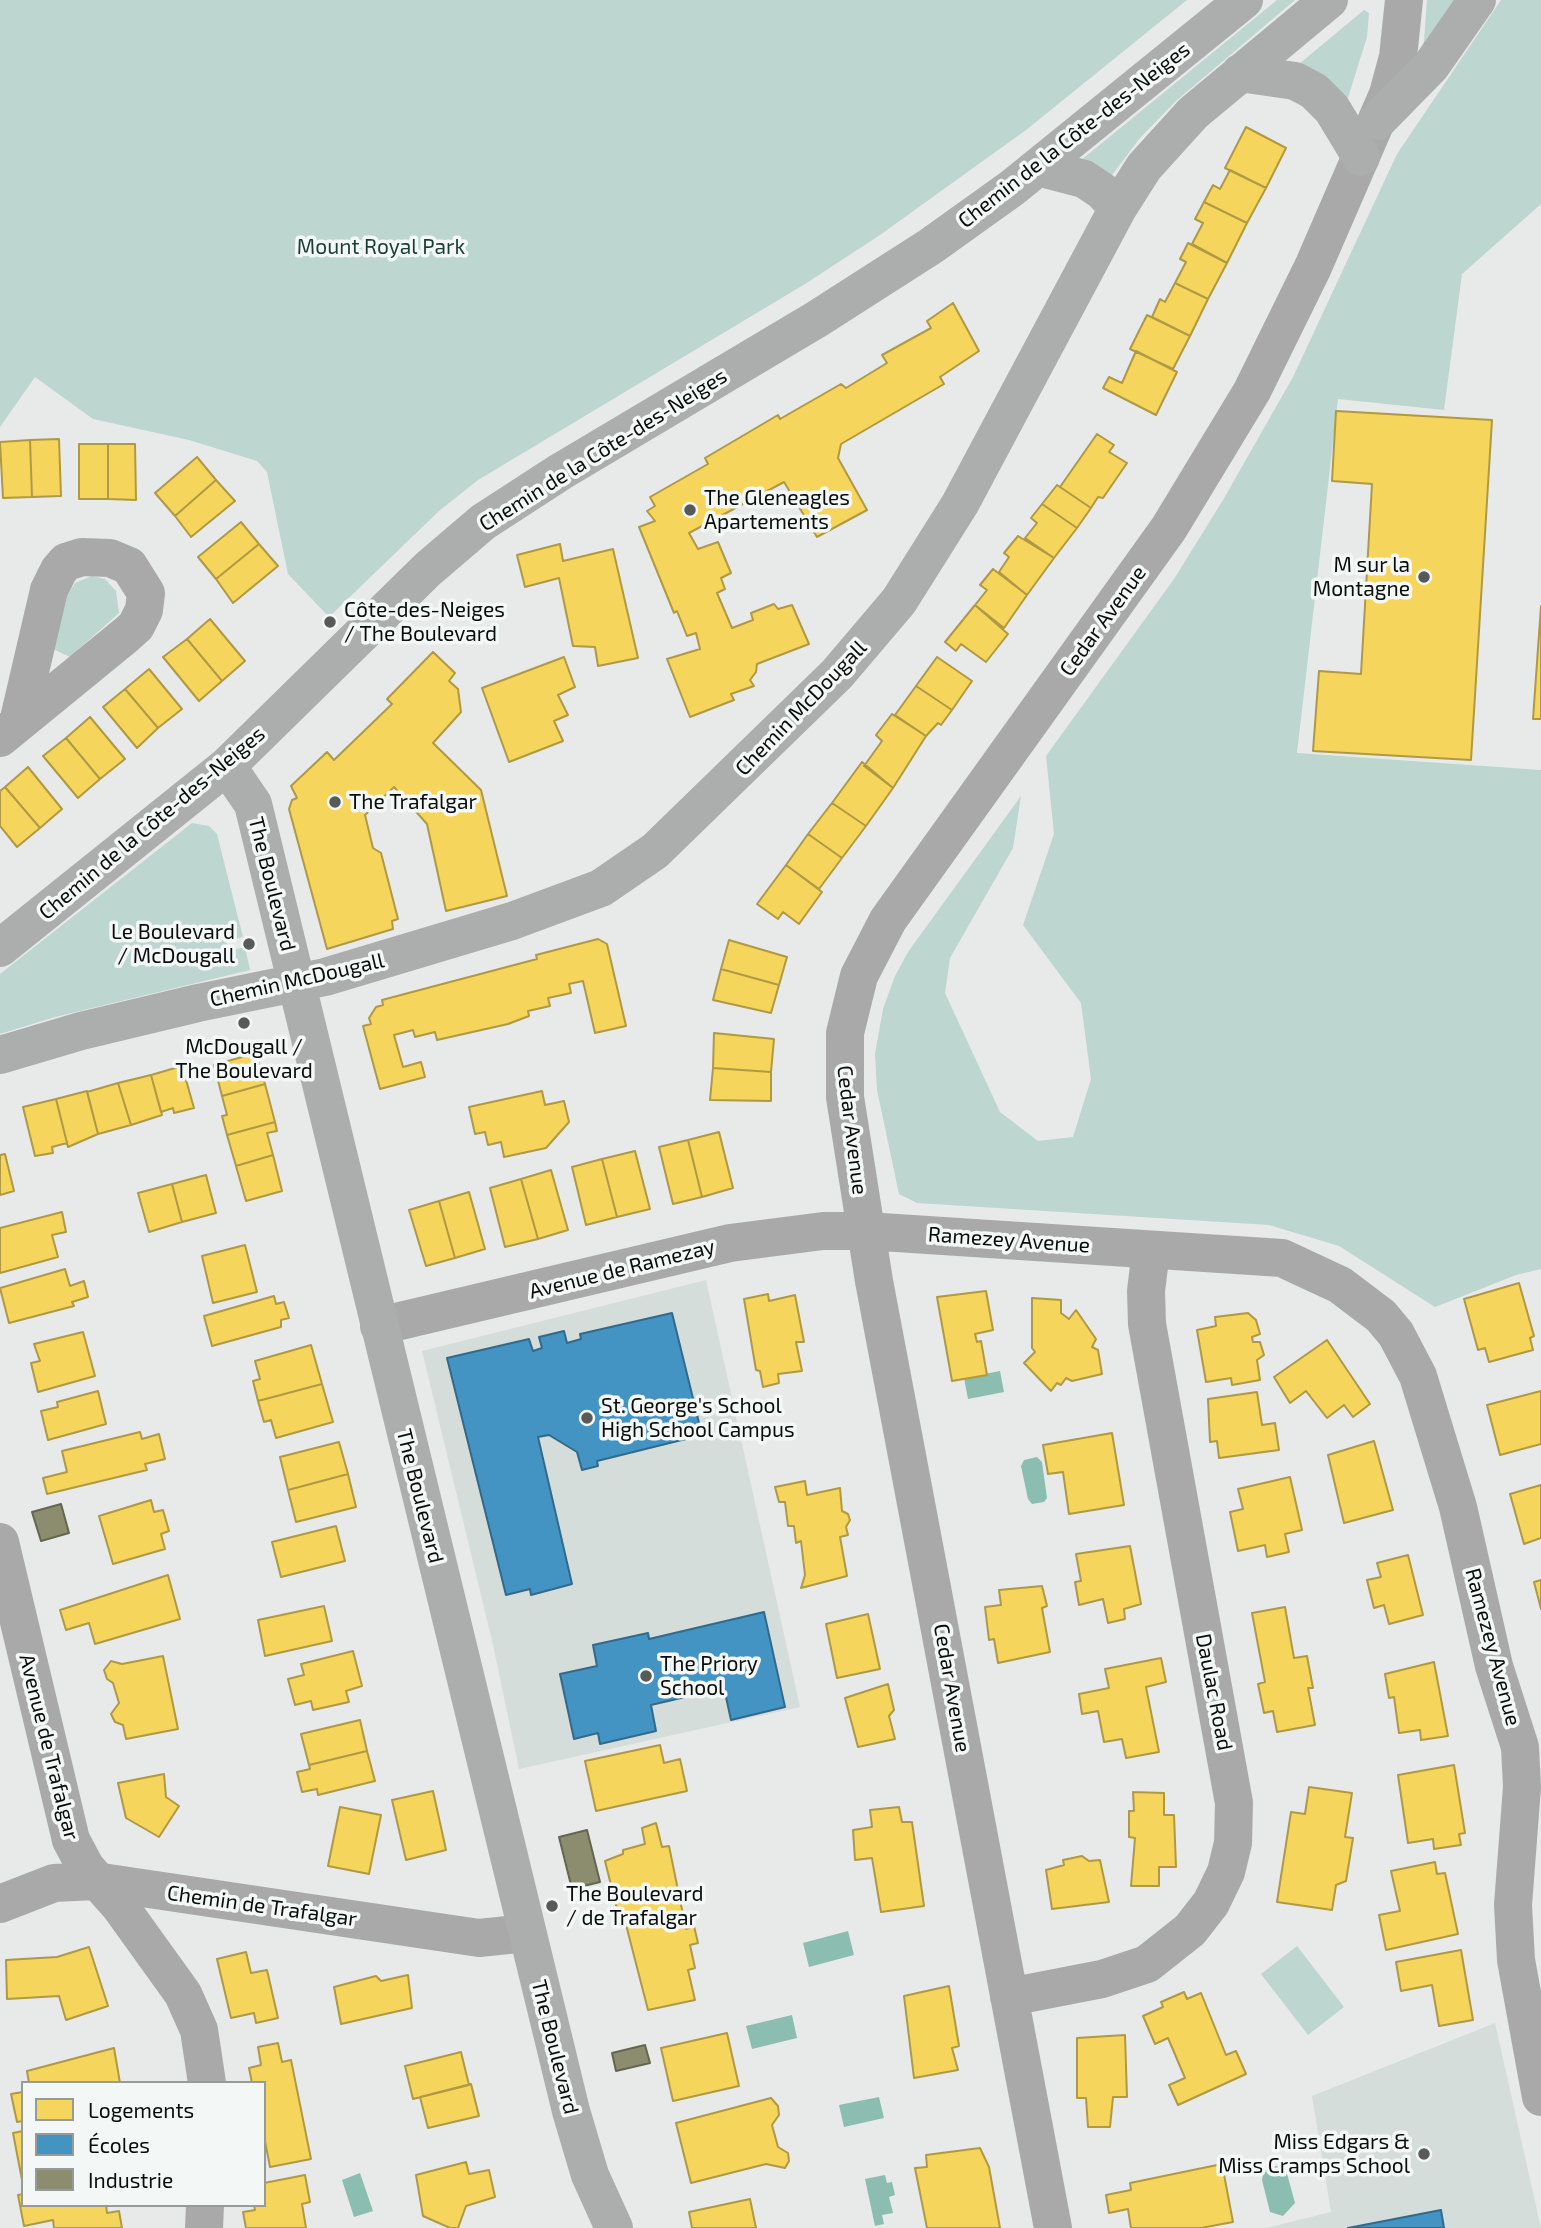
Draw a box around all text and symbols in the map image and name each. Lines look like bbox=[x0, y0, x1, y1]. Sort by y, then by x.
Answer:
street label: Chemin de la Côte-des-Neiges bbox=[953, 37, 1195, 233]
park label: Mount Royal Park bbox=[297, 234, 465, 260]
street label: Chemin de la Côte-des-Neiges bbox=[475, 363, 731, 537]
place label: The Gleneagles Apartements bbox=[704, 485, 850, 535]
marker: The Gleneagles Apartements bbox=[682, 502, 698, 518]
place label: M sur la Montagne bbox=[1313, 552, 1410, 602]
street label: Cedar Avenue bbox=[1055, 561, 1151, 681]
marker: M sur la Montagne bbox=[1416, 569, 1432, 585]
place label: Côte-des-Neiges / The Boulevard bbox=[344, 597, 505, 647]
marker: Côte-des-Neiges / The Boulevard bbox=[322, 614, 338, 630]
street label: Chemin McDougall bbox=[730, 635, 872, 781]
street label: Chemin de la Côte-des-Neiges bbox=[34, 721, 270, 925]
place label: The Trafalgar bbox=[349, 789, 477, 815]
marker: The Trafalgar bbox=[327, 794, 343, 810]
street label: The Boulevard bbox=[243, 814, 301, 954]
place label: Le Boulevard / McDougall bbox=[111, 919, 235, 969]
marker: Le Boulevard / McDougall bbox=[241, 936, 257, 952]
street label: Chemin McDougall bbox=[207, 948, 387, 1012]
marker: McDougall / The Boulevard bbox=[236, 1015, 252, 1031]
place label: McDougall / The Boulevard bbox=[175, 1034, 313, 1084]
street label: Cedar Avenue bbox=[832, 1064, 872, 1196]
street label: Ramezey Avenue bbox=[927, 1222, 1091, 1258]
street label: Avenue de Ramezay bbox=[526, 1234, 718, 1304]
place label: St. George's School High School Campus bbox=[601, 1393, 795, 1443]
marker: St. George's School High School Campus bbox=[579, 1410, 595, 1426]
street label: The Boulevard bbox=[391, 1426, 449, 1566]
street label: Ramezey Avenue bbox=[1460, 1565, 1526, 1729]
street label: Cedar Avenue bbox=[928, 1622, 976, 1754]
street label: Daulac Road bbox=[1190, 1631, 1238, 1753]
place label: The Priory School bbox=[660, 1651, 758, 1701]
street label: Avenue de Trafalgar bbox=[14, 1652, 84, 1842]
marker: The Priory School bbox=[638, 1668, 654, 1684]
street label: Chemin de Trafalgar bbox=[165, 1880, 359, 1932]
place label: The Boulevard / de Trafalgar bbox=[566, 1881, 704, 1931]
marker: The Boulevard / de Trafalgar bbox=[544, 1898, 560, 1914]
street label: The Boulevard bbox=[526, 1977, 584, 2117]
legend bbox=[21, 2081, 266, 2207]
text: Logements bbox=[88, 2097, 194, 2122]
place label: Miss Edgars & Miss Cramps School bbox=[1218, 2129, 1410, 2179]
text: Écoles bbox=[88, 2132, 150, 2157]
marker: Miss Edgars & Miss Cramps School bbox=[1416, 2146, 1432, 2162]
text: Industrie bbox=[88, 2167, 173, 2192]

